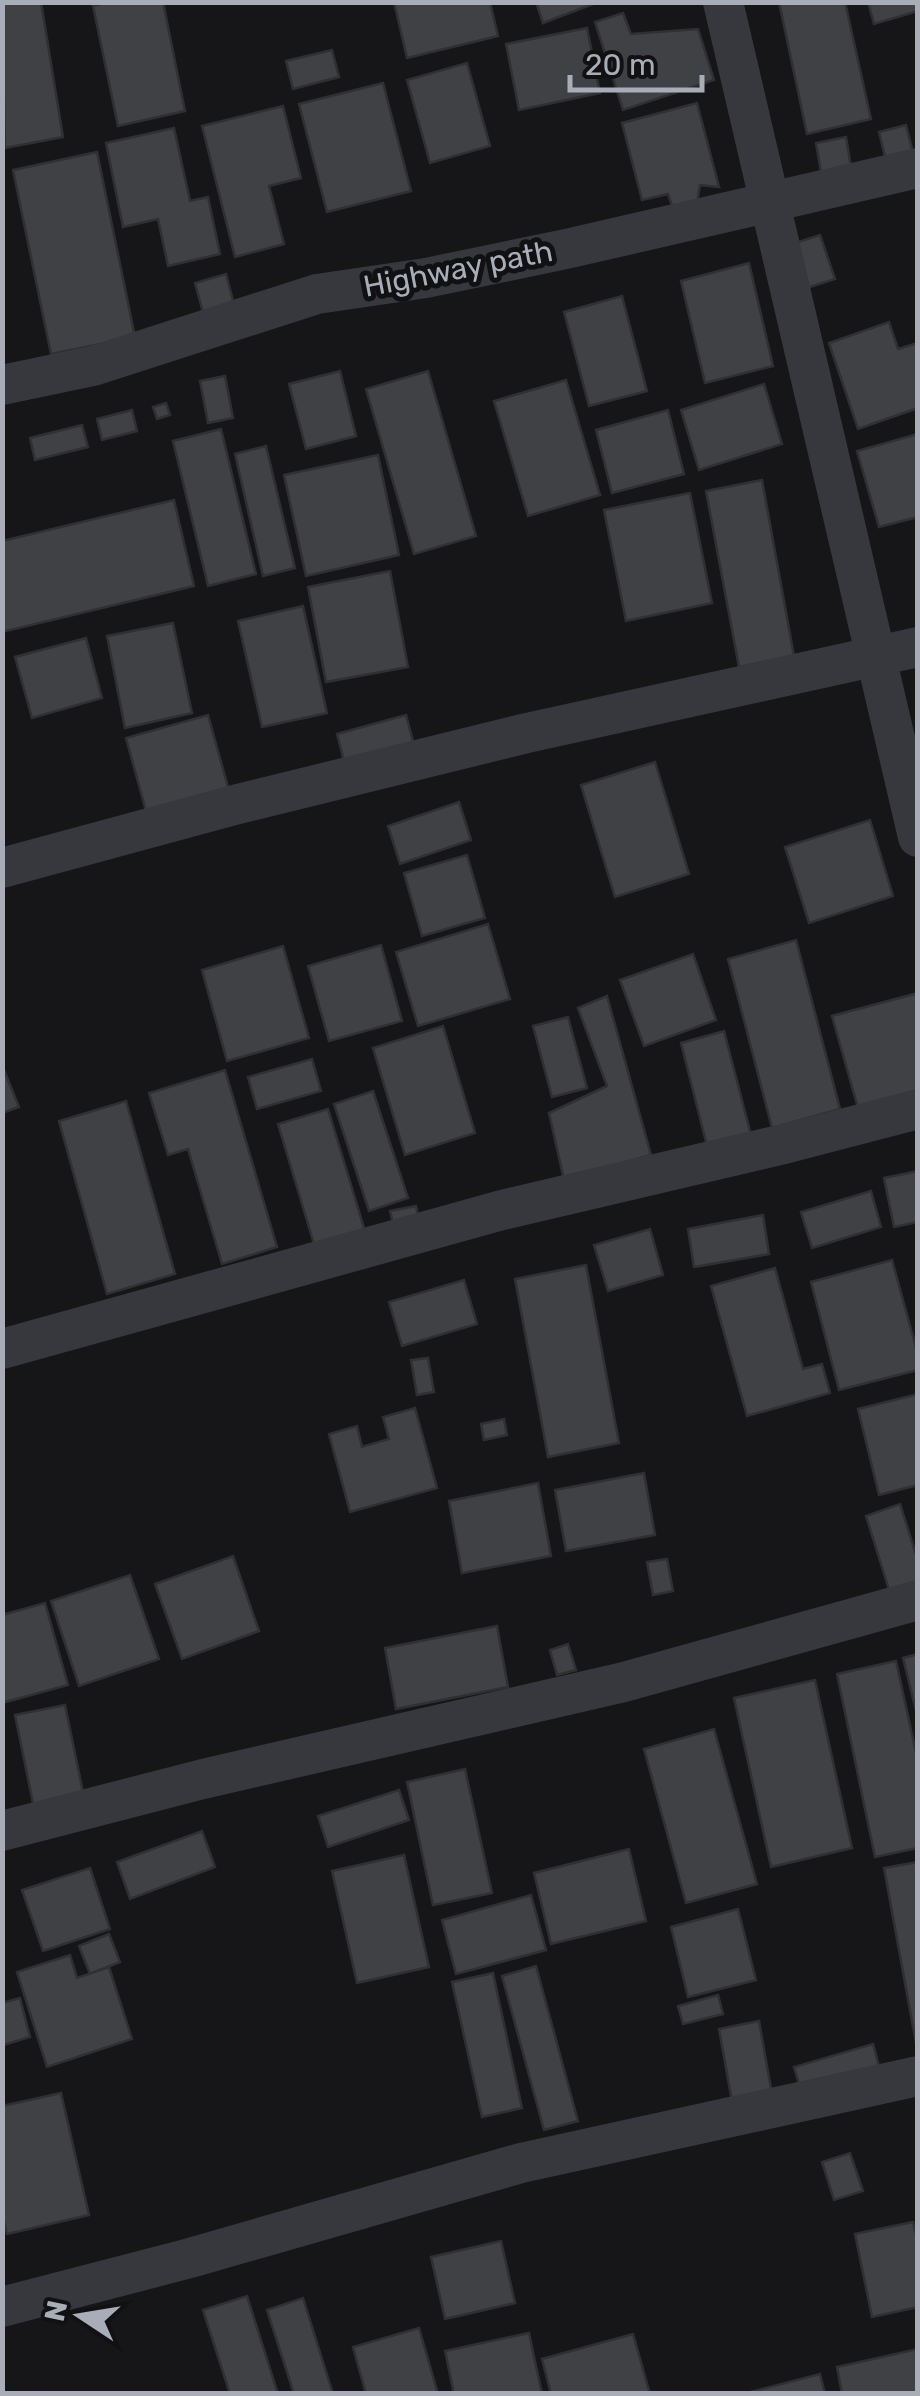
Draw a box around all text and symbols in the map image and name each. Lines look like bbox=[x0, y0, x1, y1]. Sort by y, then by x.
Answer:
scale bar bbox=[570, 30, 702, 92]
text: 20 m bbox=[585, 47, 656, 83]
street label: Highway path bbox=[360, 233, 556, 305]
north arrow bbox=[30, 2266, 130, 2366]
text: N bbox=[38, 2298, 74, 2324]

